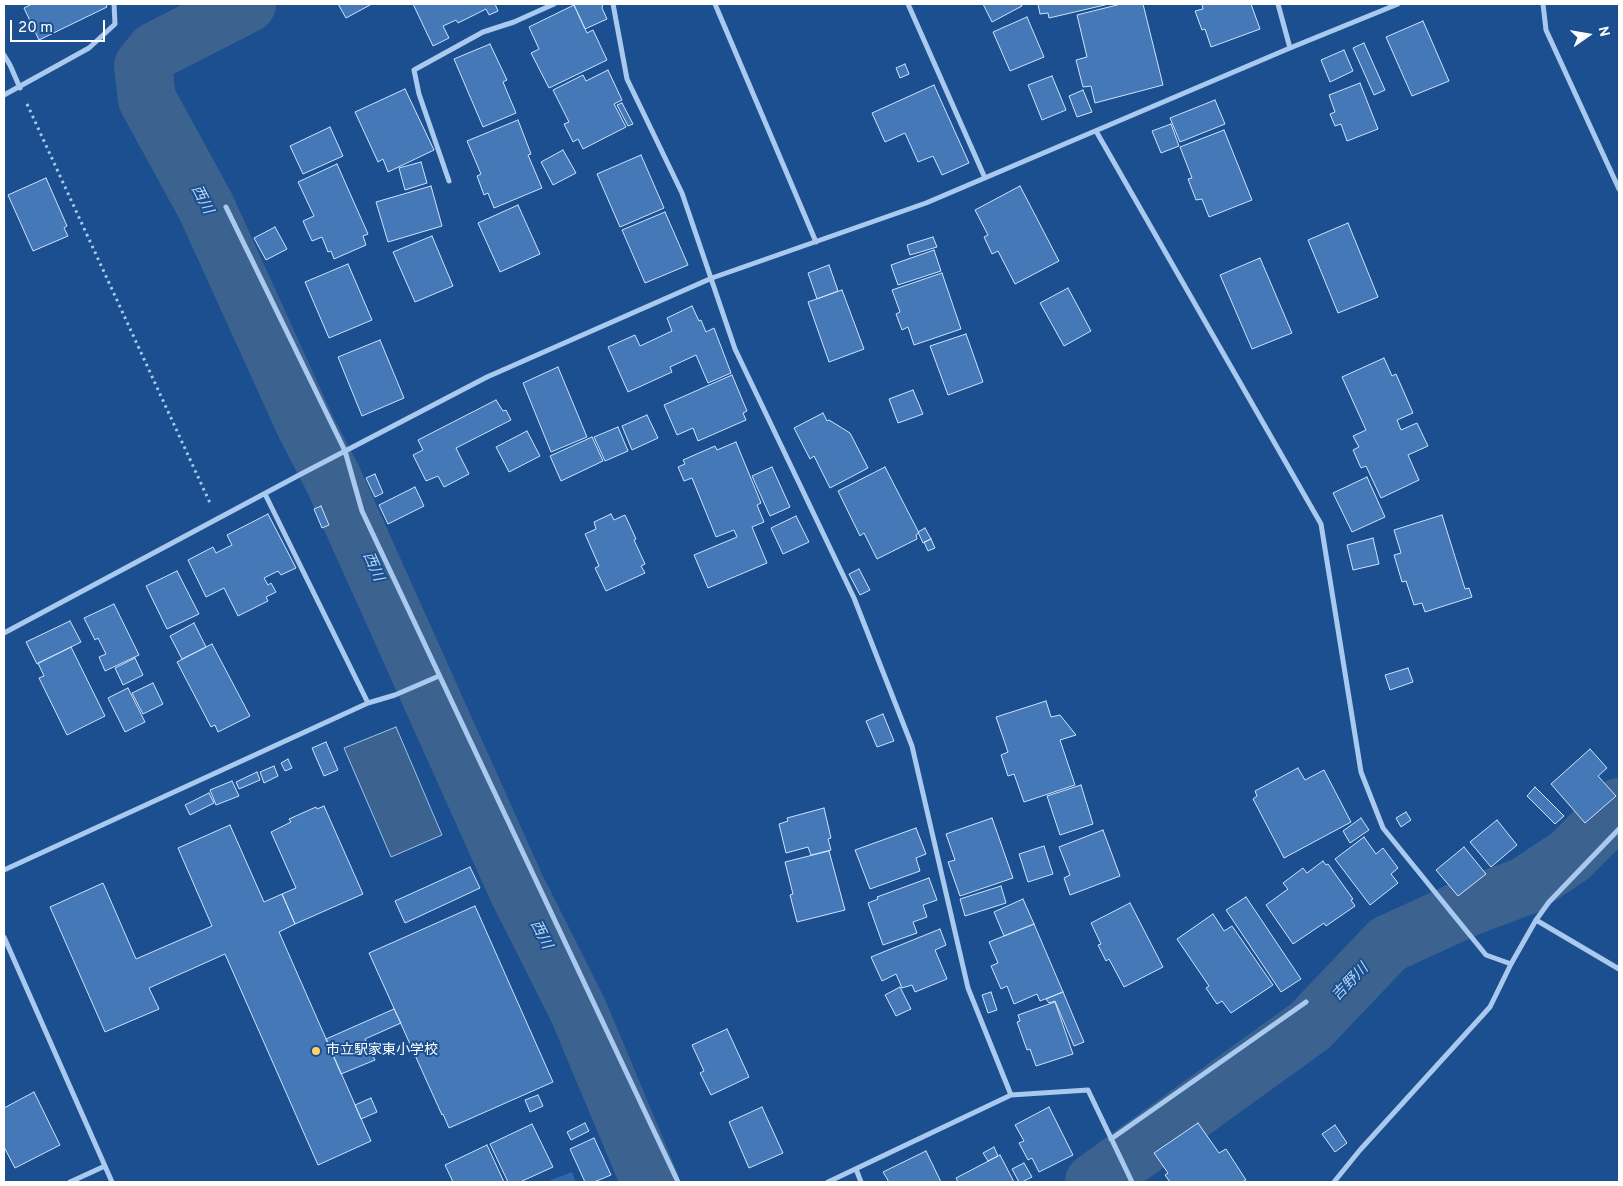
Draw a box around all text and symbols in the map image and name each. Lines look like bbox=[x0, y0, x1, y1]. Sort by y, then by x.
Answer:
scale bar bbox=[12, 10, 108, 42]
north arrow bbox=[1563, 10, 1613, 60]
text: 20 m bbox=[18, 19, 53, 38]
text: N bbox=[1594, 25, 1613, 38]
water label: 西川 bbox=[186, 183, 216, 217]
water label: 西川 bbox=[358, 550, 386, 584]
water label: 西川 bbox=[525, 918, 555, 952]
water label: 吉野川 bbox=[1329, 961, 1373, 1005]
place label: 市立駅家東小学校 bbox=[326, 1043, 438, 1059]
marker: 市立駅家東小学校 bbox=[310, 1045, 322, 1057]

